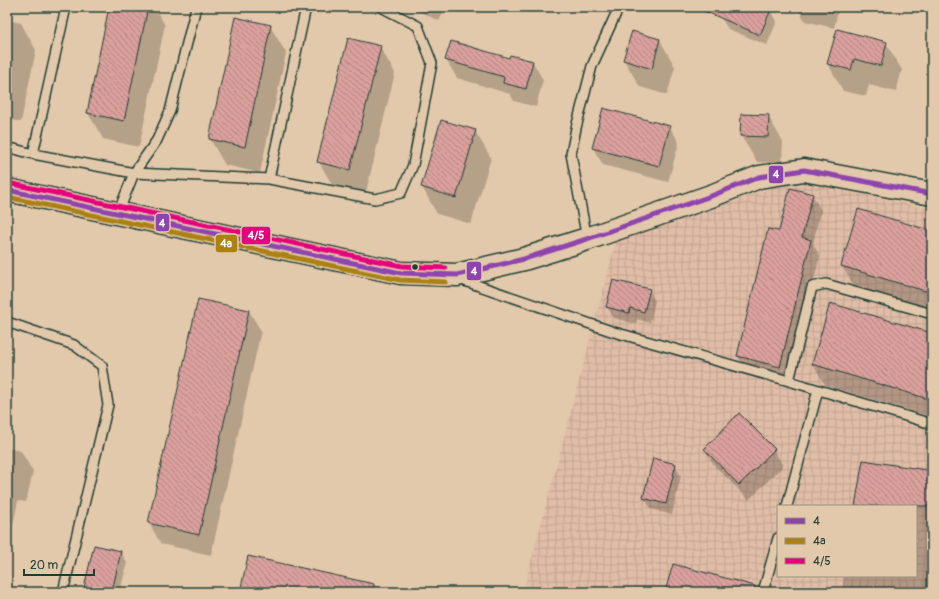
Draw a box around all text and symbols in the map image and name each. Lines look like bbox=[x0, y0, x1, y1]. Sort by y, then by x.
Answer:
line badge: 4 bbox=[768, 165, 784, 184]
text: 4 bbox=[772, 168, 780, 181]
line badge: 4 bbox=[155, 213, 170, 232]
text: 4 bbox=[158, 217, 166, 230]
line badge: 4/5 bbox=[241, 226, 271, 245]
text: 4/5 bbox=[247, 229, 264, 242]
line badge: 4а bbox=[215, 234, 238, 253]
text: 4а bbox=[219, 237, 232, 250]
line badge: 4 bbox=[466, 261, 482, 281]
unlabelled marker bbox=[410, 262, 420, 272]
text: 4 bbox=[470, 265, 478, 278]
legend bbox=[777, 505, 917, 577]
text: 4 bbox=[813, 514, 820, 529]
text: 4а bbox=[813, 534, 826, 549]
scale bar bbox=[24, 551, 94, 577]
text: 4/5 bbox=[813, 554, 831, 569]
text: 20 m bbox=[30, 558, 59, 573]

